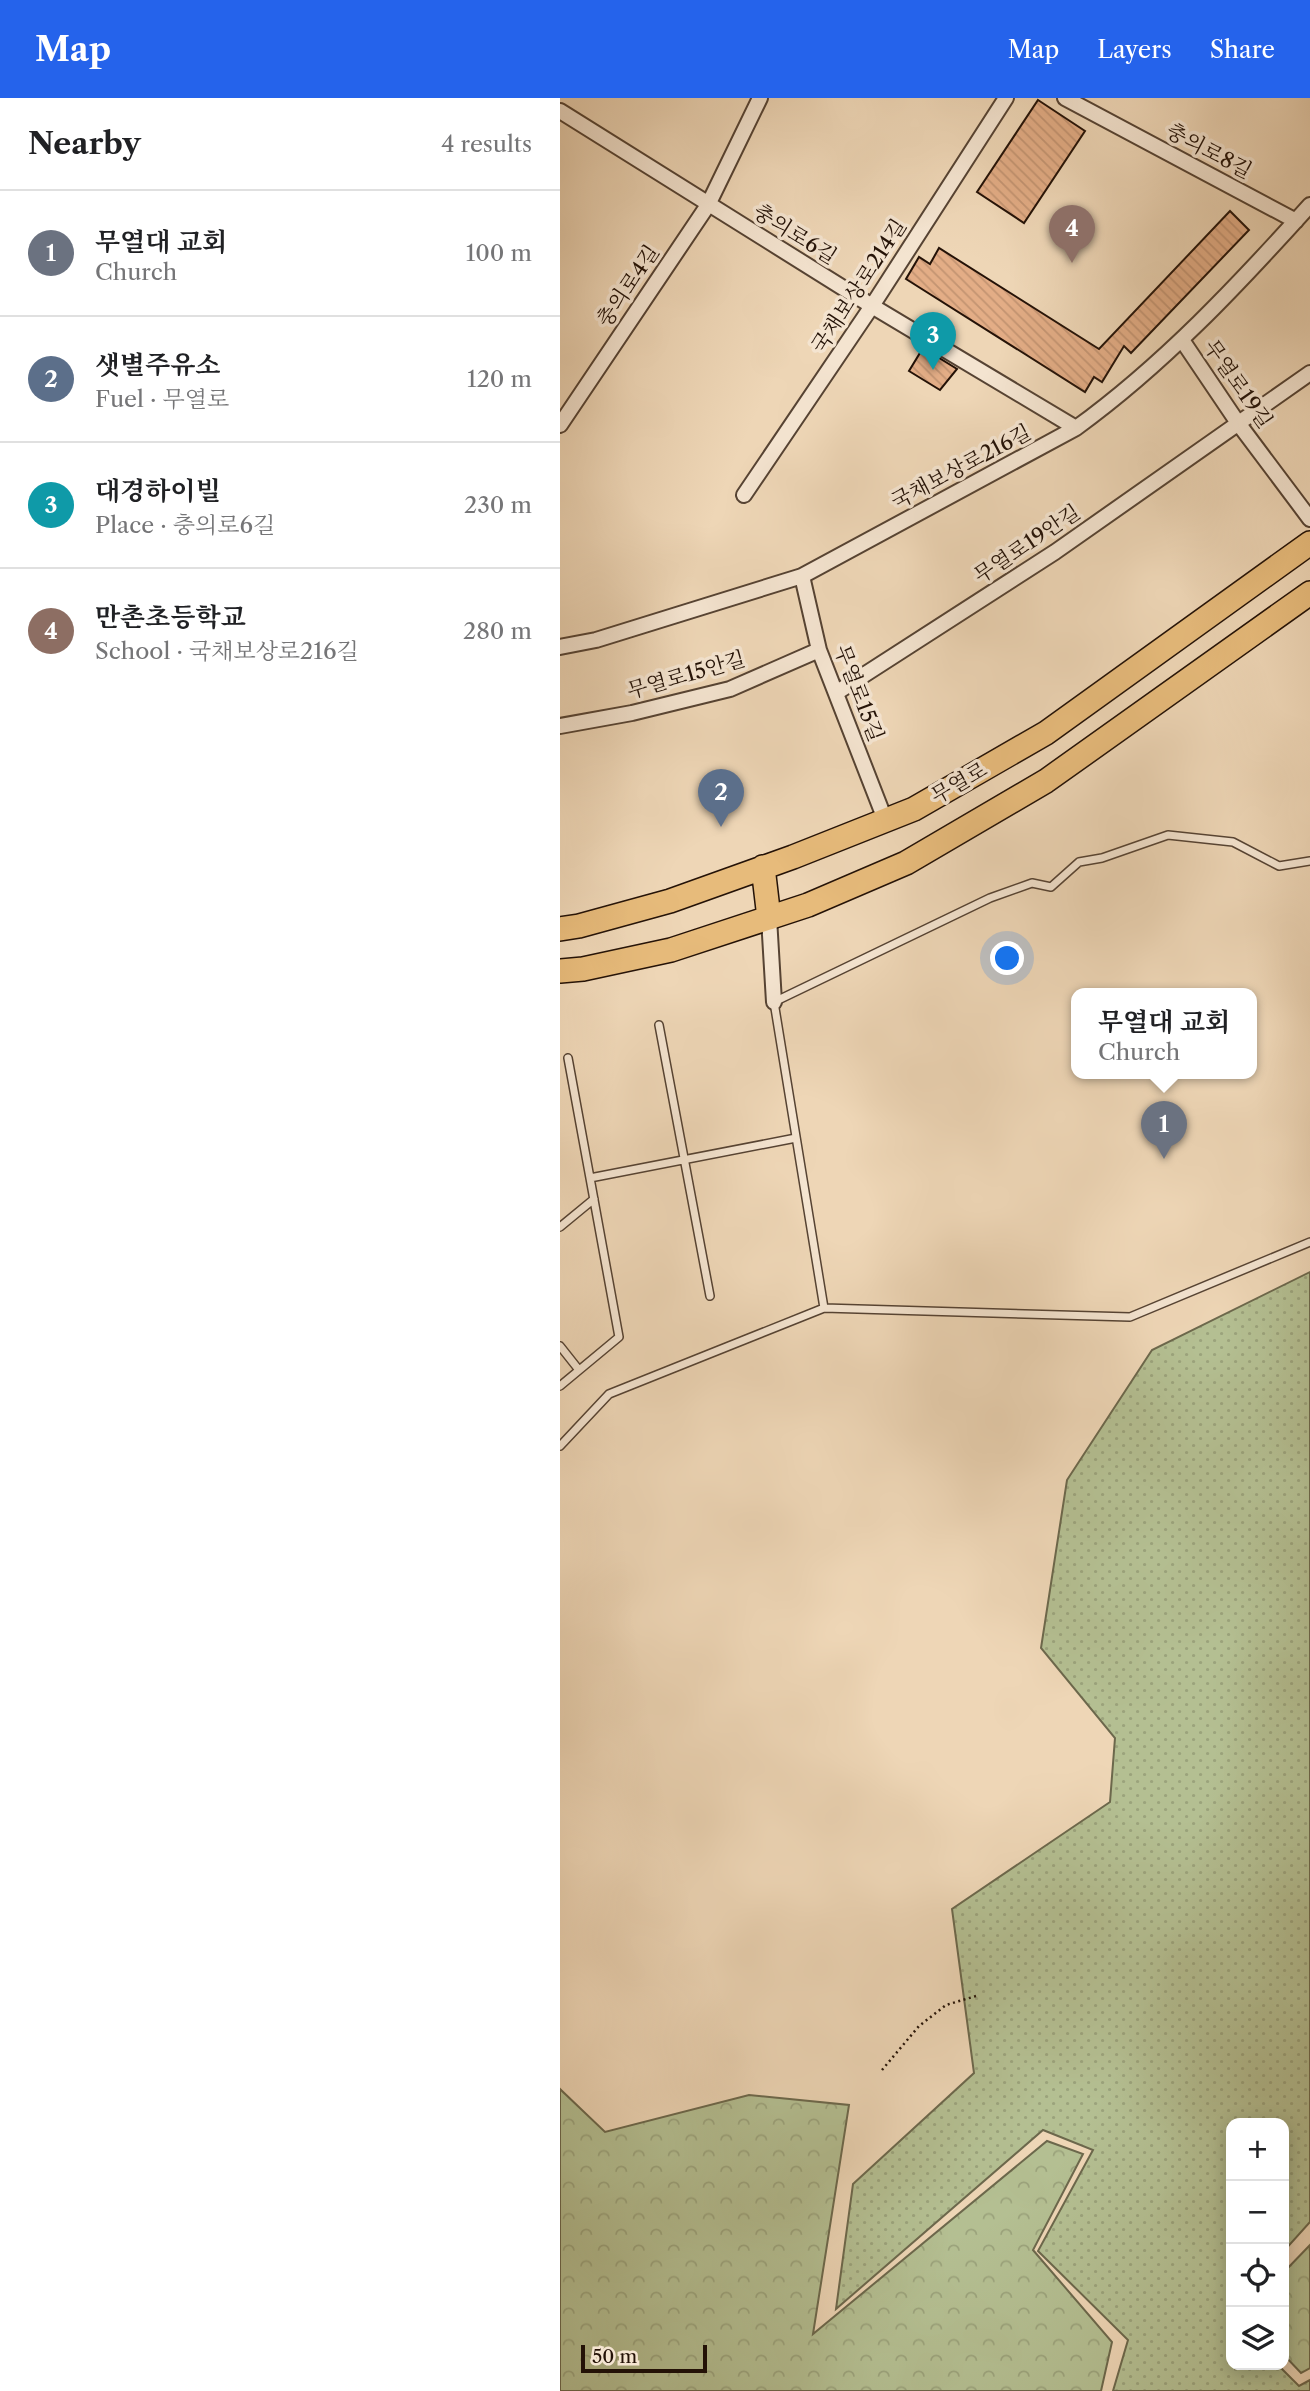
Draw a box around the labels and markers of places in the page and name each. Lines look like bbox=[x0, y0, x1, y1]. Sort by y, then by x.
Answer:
pin: 4 bbox=[1049, 205, 1095, 263]
pin: 3 bbox=[910, 312, 956, 370]
pin: 2 bbox=[698, 769, 744, 827]
pin: 1 bbox=[1141, 1101, 1187, 1159]

